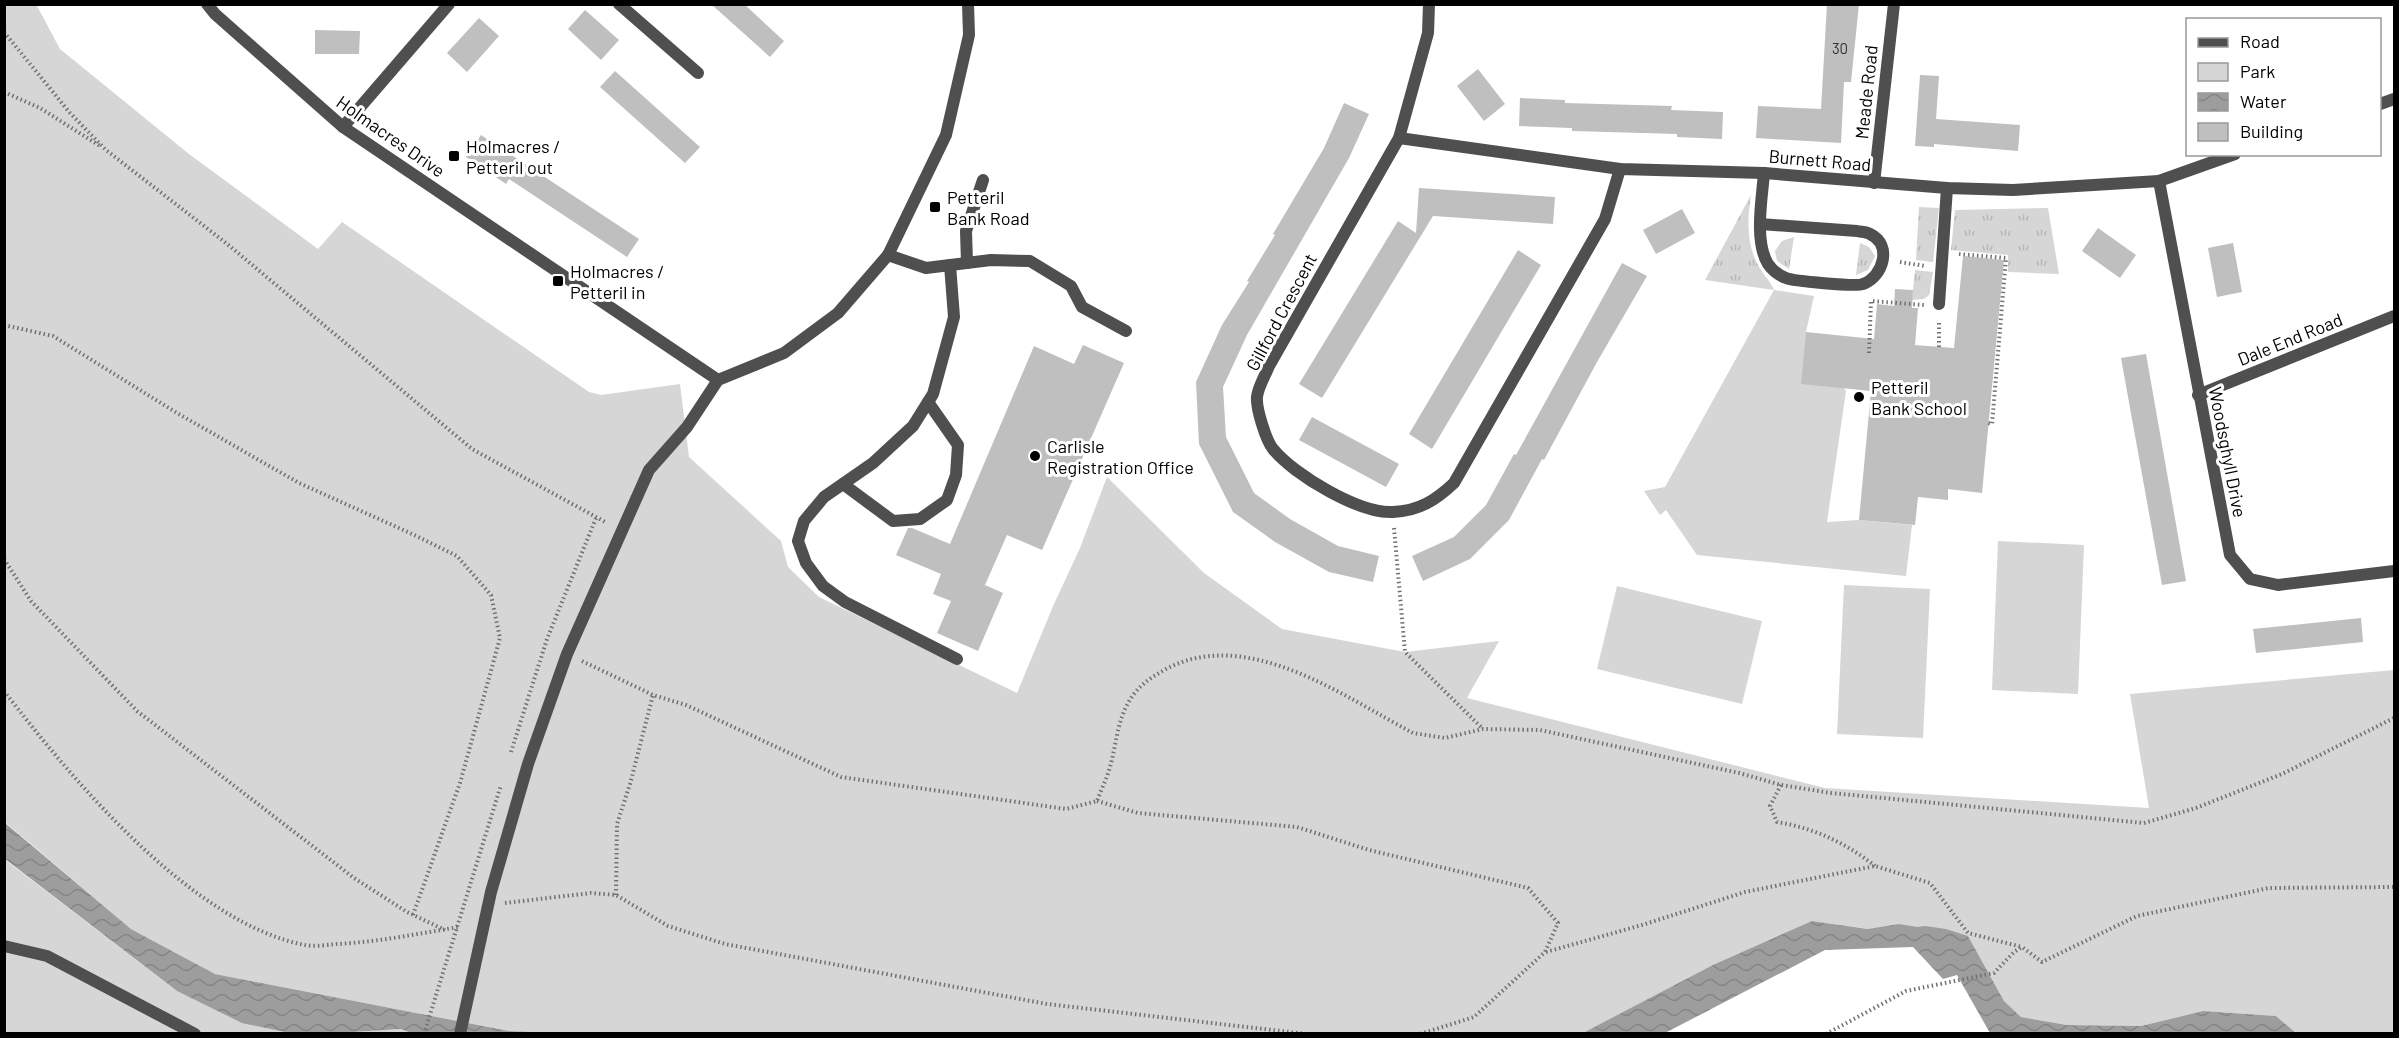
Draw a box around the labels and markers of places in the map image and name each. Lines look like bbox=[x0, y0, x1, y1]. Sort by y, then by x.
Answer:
place label: Holmacres / Petteril out bbox=[466, 135, 561, 178]
marker: Holmacres / Petteril out bbox=[447, 149, 461, 163]
place label: Petteril Bank Road bbox=[947, 186, 1029, 229]
marker: Petteril Bank Road bbox=[928, 200, 942, 214]
place label: Holmacres / Petteril in bbox=[570, 260, 665, 303]
marker: Holmacres / Petteril in bbox=[551, 274, 565, 288]
place label: Petteril Bank School bbox=[1871, 376, 1967, 419]
marker: Petteril Bank School bbox=[1852, 390, 1866, 404]
place label: Carlisle Registration Office bbox=[1047, 435, 1194, 478]
marker: Carlisle Registration Office bbox=[1028, 449, 1042, 463]

